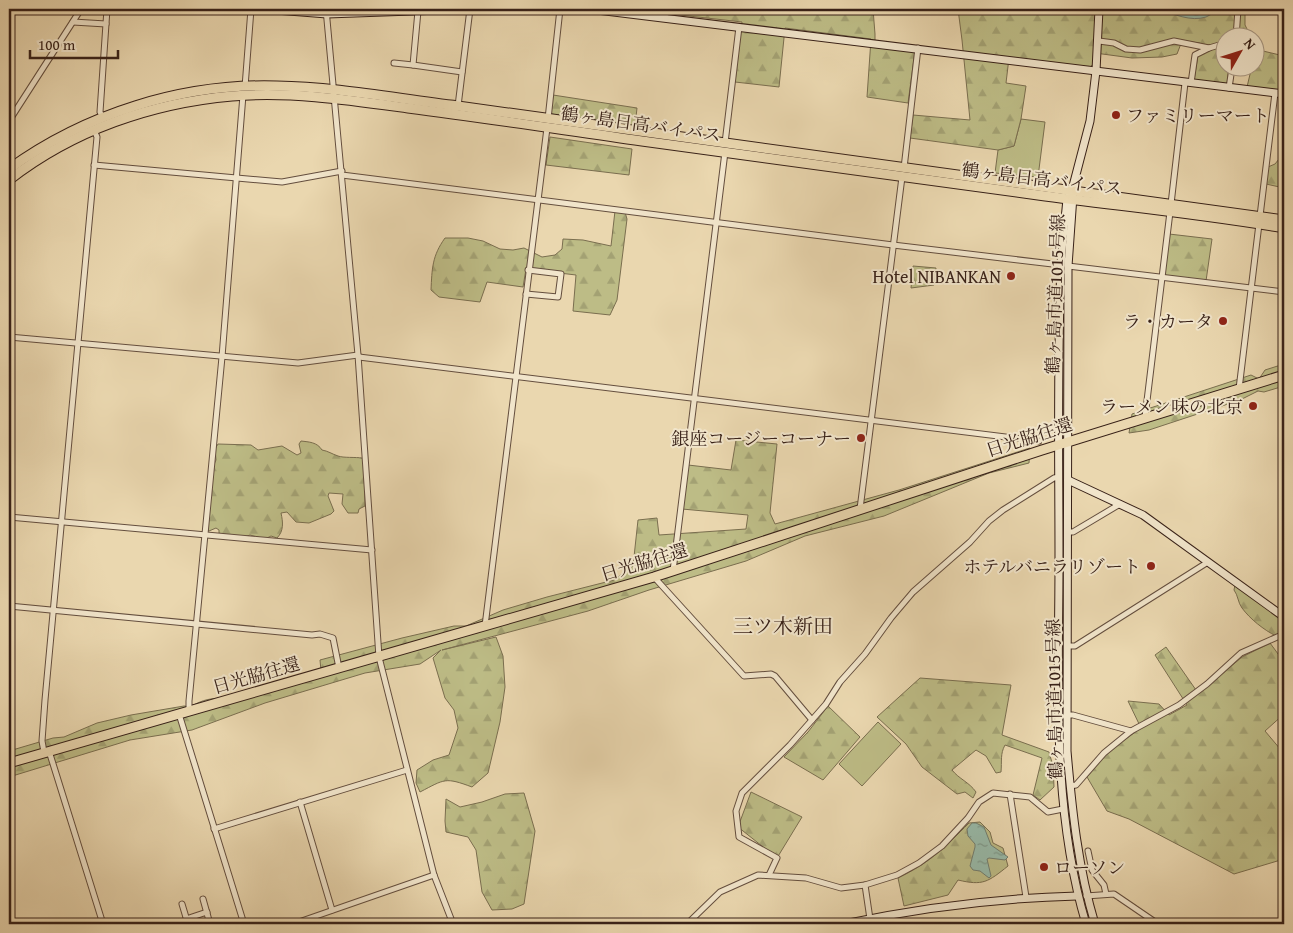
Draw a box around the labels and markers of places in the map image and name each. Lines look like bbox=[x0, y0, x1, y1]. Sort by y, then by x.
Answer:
place label: ファミリーマート bbox=[1126, 102, 1270, 129]
marker: ファミリーマート bbox=[1110, 109, 1122, 121]
place label: Hotel NIBANKAN bbox=[873, 263, 1001, 290]
marker: Hotel NIBANKAN bbox=[1005, 270, 1017, 282]
place label: ラ・カータ bbox=[1123, 308, 1213, 335]
marker: ラ・カータ bbox=[1217, 315, 1229, 327]
place label: ラーメン味の北京 bbox=[1100, 393, 1243, 420]
marker: ラーメン味の北京 bbox=[1247, 400, 1259, 412]
place label: 銀座コージーコーナー bbox=[671, 425, 851, 452]
marker: 銀座コージーコーナー bbox=[855, 432, 867, 444]
place label: ホテルバニラリゾート bbox=[963, 553, 1141, 580]
marker: ホテルバニラリゾート bbox=[1145, 560, 1157, 572]
place label: ローソン bbox=[1054, 854, 1125, 881]
marker: ローソン bbox=[1038, 861, 1050, 873]

